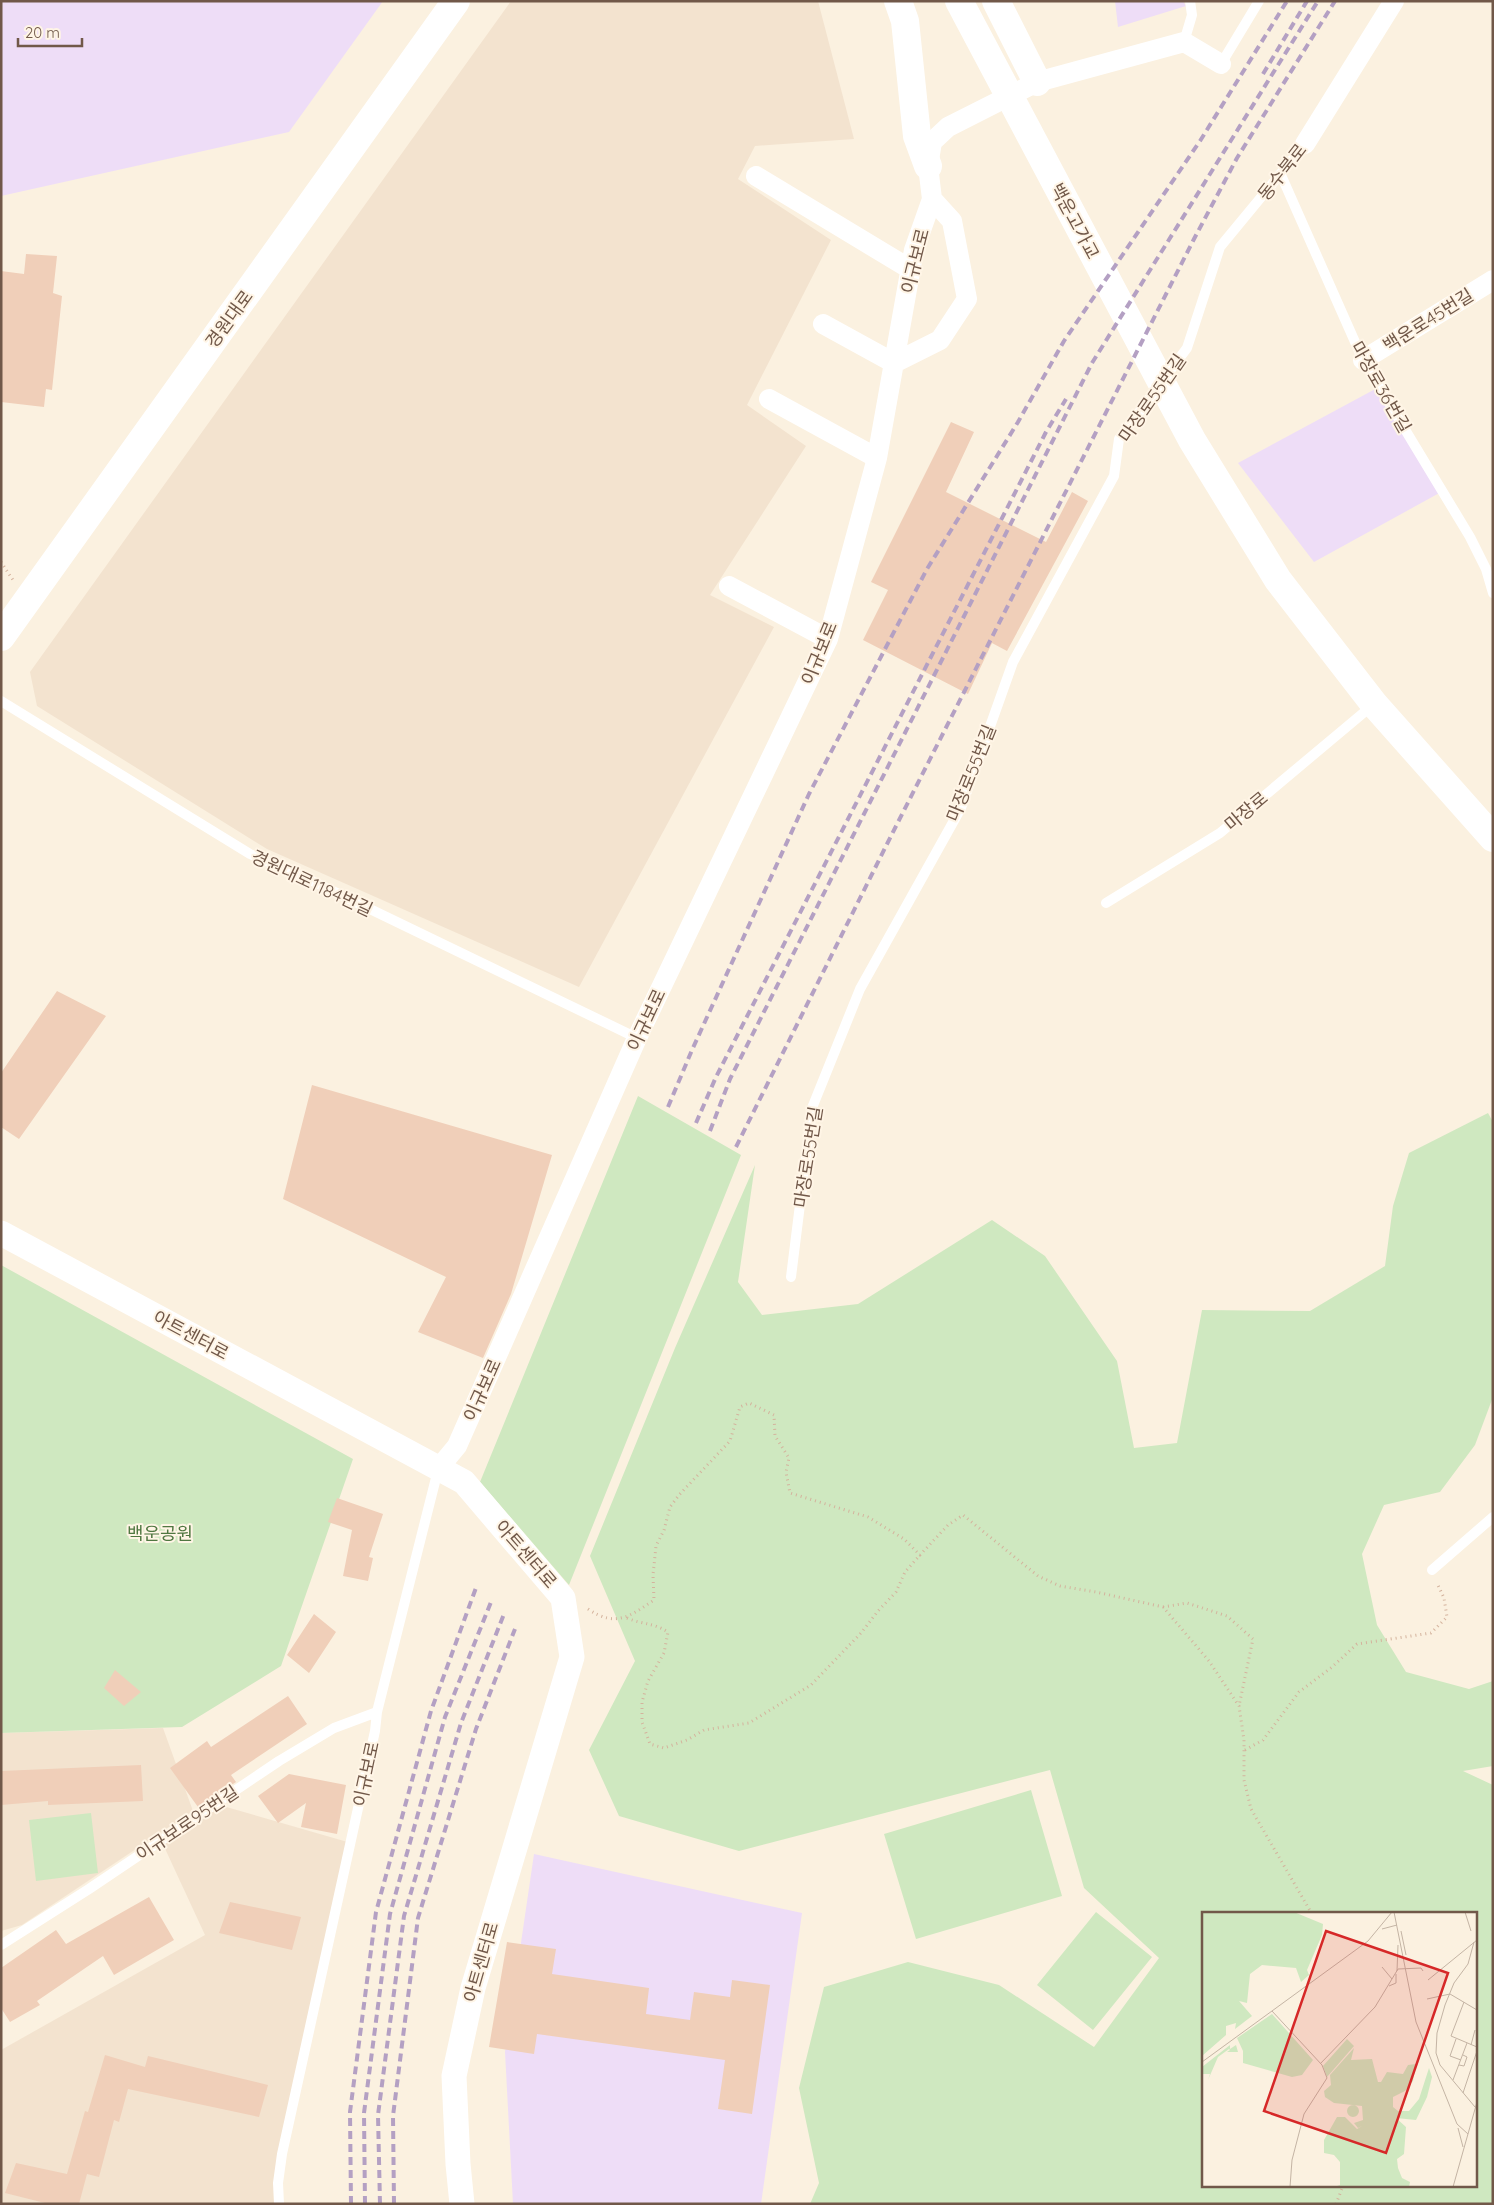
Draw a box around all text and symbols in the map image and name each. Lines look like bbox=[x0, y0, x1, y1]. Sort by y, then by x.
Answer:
scale bar bbox=[18, 15, 81, 47]
text: 20 m bbox=[25, 23, 60, 42]
street label: 동수북로 bbox=[1253, 139, 1311, 205]
street label: 백운고가교 bbox=[1045, 179, 1105, 263]
street label: 이규보로 bbox=[896, 226, 934, 296]
street label: 백운로45번길 bbox=[1379, 283, 1477, 357]
street label: 경원대로 bbox=[200, 285, 258, 353]
street label: 마장로36번길 bbox=[1346, 337, 1416, 437]
street label: 마장로55번길 bbox=[1113, 349, 1191, 447]
street label: 이규보로 bbox=[796, 618, 842, 688]
street label: 마장로55번길 bbox=[941, 721, 1001, 825]
street label: 마장로 bbox=[1220, 786, 1272, 836]
street label: 경원대로1184번길 bbox=[247, 845, 377, 921]
street label: 이규보로 bbox=[622, 985, 670, 1055]
street label: 마장로55번길 bbox=[789, 1105, 827, 1209]
street label: 아트센터로 bbox=[149, 1305, 233, 1365]
street label: 이규보로 bbox=[458, 1355, 506, 1425]
street label: 아트센터로 bbox=[490, 1515, 562, 1593]
park label: 백운공원 bbox=[127, 1522, 193, 1545]
street label: 이규보로 bbox=[348, 1739, 384, 1809]
street label: 이규보로95번길 bbox=[131, 1780, 243, 1866]
inset map bbox=[1202, 1912, 1476, 2188]
street label: 아트센터로 bbox=[459, 1919, 503, 2005]

